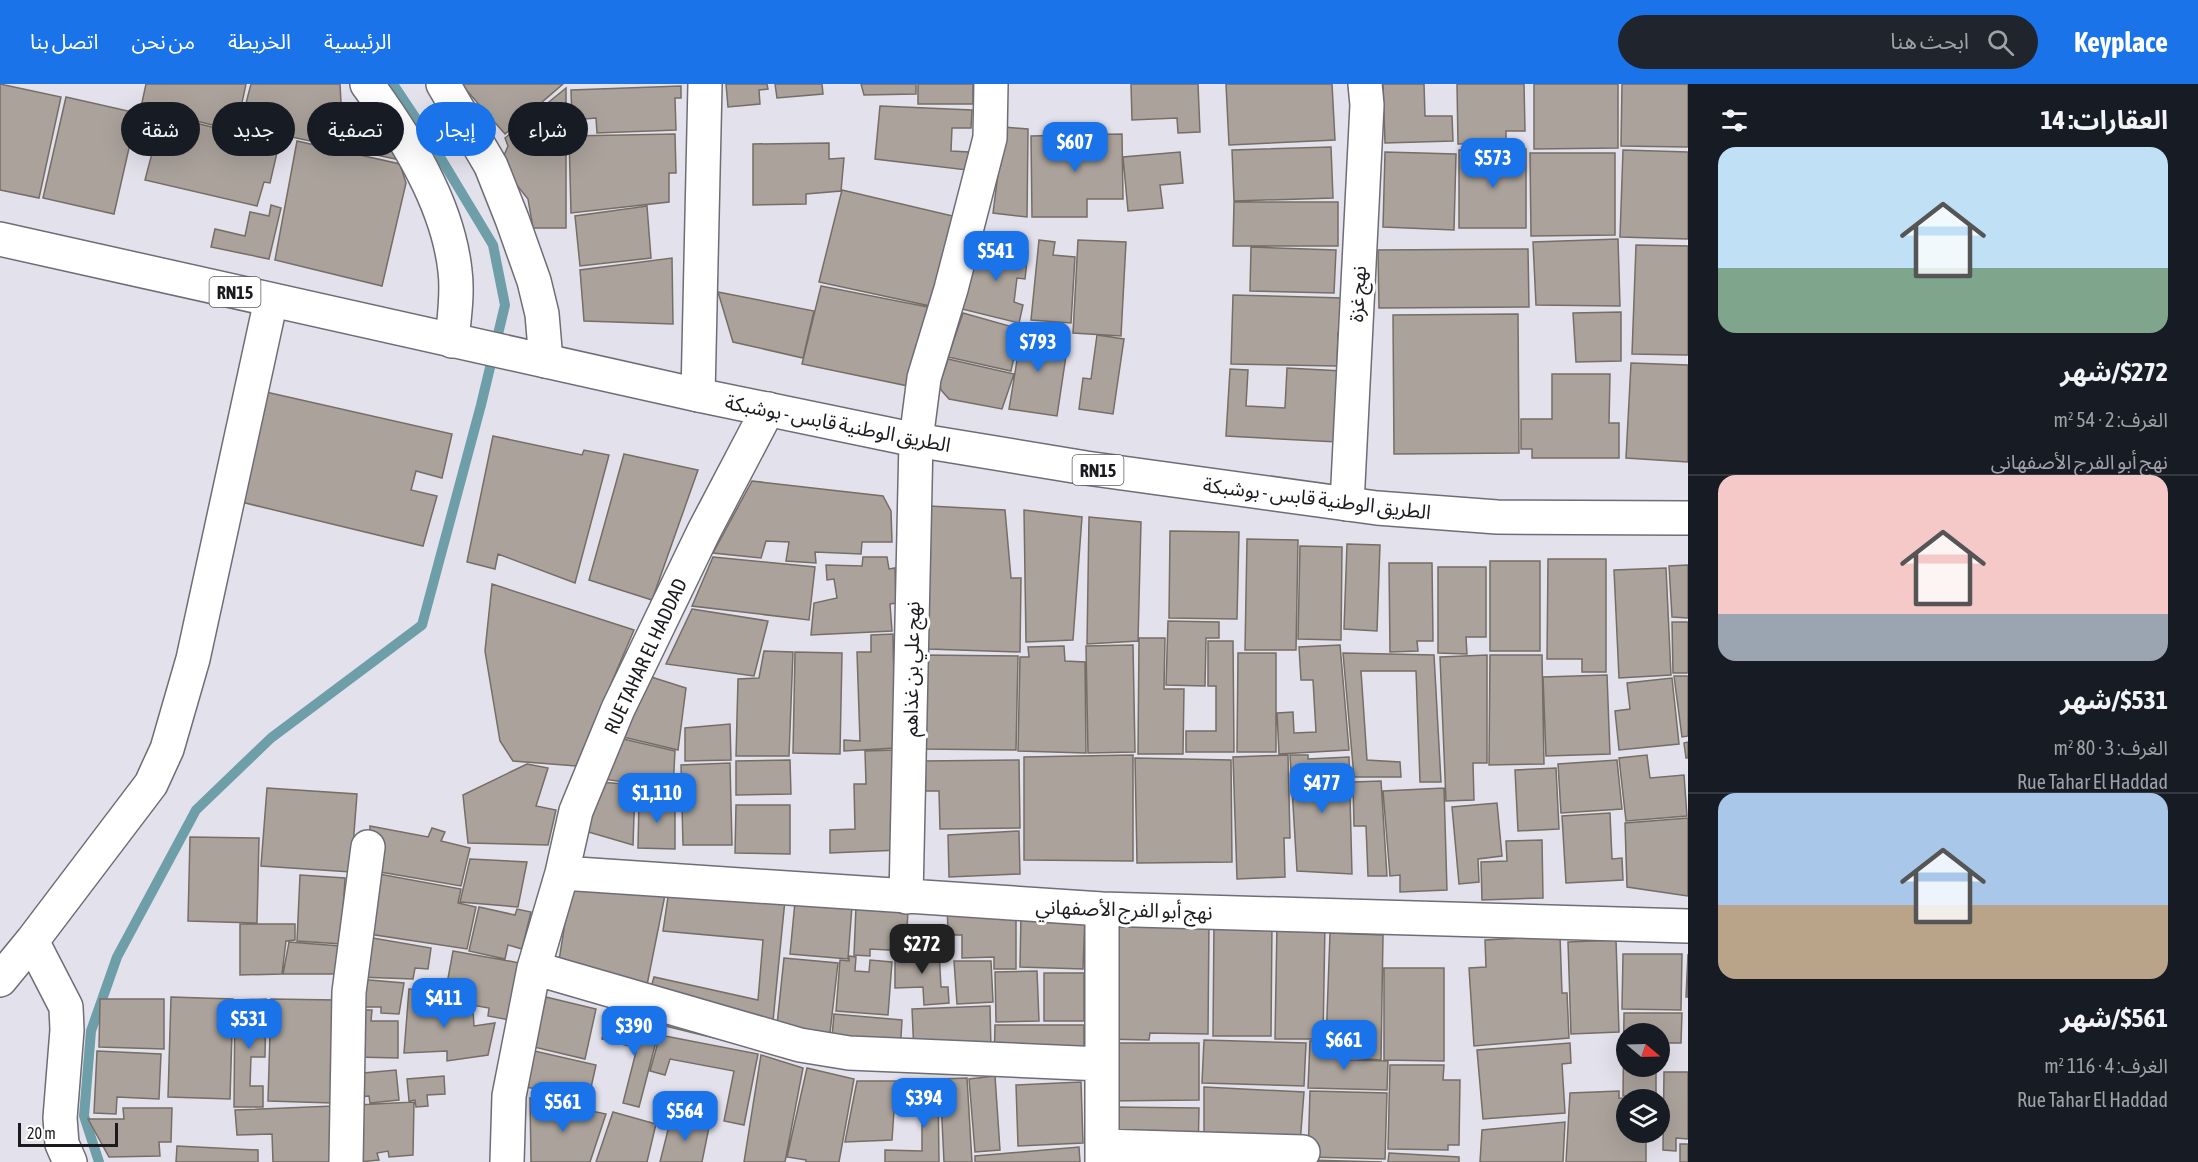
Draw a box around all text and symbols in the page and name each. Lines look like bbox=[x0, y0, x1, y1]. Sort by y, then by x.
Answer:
search box bbox=[1618, 15, 2038, 69]
icon: search bbox=[1984, 26, 2017, 59]
text: Keyplace bbox=[2074, 26, 2168, 58]
text: ابحث هنا bbox=[1890, 28, 1969, 54]
text: اتصل بنا bbox=[30, 29, 98, 53]
text: من نحن bbox=[131, 29, 195, 53]
text: الخريطة bbox=[228, 29, 291, 53]
text: الرئيسية bbox=[324, 29, 391, 53]
chip: شقة bbox=[121, 102, 200, 156]
chip: جديد bbox=[212, 102, 295, 156]
chip: تصفية bbox=[307, 102, 404, 156]
chip: إيجار bbox=[416, 102, 496, 156]
chip: شراء bbox=[508, 102, 588, 156]
icon: filters bbox=[1718, 104, 1751, 137]
text: العقارات: 14 bbox=[2040, 105, 2168, 135]
pin: $607 bbox=[1039, 122, 1111, 173]
text: $607 bbox=[1057, 130, 1093, 153]
pin: $573 bbox=[1457, 138, 1529, 189]
text: $573 bbox=[1475, 146, 1511, 169]
icon: home bbox=[1889, 186, 1997, 294]
pin: $541 bbox=[960, 231, 1032, 282]
text: $541 bbox=[978, 239, 1014, 262]
street label: نهج غزة bbox=[1344, 265, 1374, 323]
road number: RN15 bbox=[210, 277, 260, 307]
pin: $793 bbox=[1002, 322, 1074, 373]
text: $793 bbox=[1020, 330, 1056, 353]
text: $272/شهر bbox=[2060, 357, 2168, 387]
street label: الطريق الوطنية قابس - بوشبكة bbox=[723, 390, 953, 458]
text: الغرف: 2 · 54 m² bbox=[2054, 408, 2168, 431]
text: نهج أبو الفرج الأصفهاني bbox=[1991, 450, 2168, 473]
road number: RN15 bbox=[1072, 455, 1124, 485]
street label: الطريق الوطنية قابس - بوشبكة bbox=[1202, 473, 1432, 525]
icon: home bbox=[1889, 514, 1997, 622]
street label: RUE TAHAR EL HADDAD bbox=[599, 575, 691, 737]
street label: نهج علي بن غذاهم bbox=[898, 601, 928, 737]
text: $531/شهر bbox=[2060, 685, 2168, 715]
text: الغرف: 3 · 80 m² bbox=[2054, 736, 2168, 759]
pin: $477 bbox=[1286, 763, 1358, 814]
text: Rue Tahar El Haddad bbox=[2017, 770, 2168, 793]
text: $477 bbox=[1304, 771, 1340, 794]
pin: $1,110 bbox=[608, 773, 706, 824]
text: $1,110 bbox=[632, 781, 682, 804]
icon: home bbox=[1889, 832, 1997, 940]
street label: نهج أبو الفرج الأصفهاني bbox=[1035, 894, 1213, 928]
pin: $272 bbox=[886, 924, 958, 975]
text: $272 bbox=[904, 932, 940, 955]
pin: $411 bbox=[408, 978, 480, 1029]
text: $411 bbox=[426, 986, 462, 1009]
pin: $531 bbox=[213, 999, 285, 1050]
text: $561/شهر bbox=[2060, 1003, 2168, 1033]
pin: $390 bbox=[598, 1006, 670, 1057]
text: $531 bbox=[231, 1007, 267, 1030]
text: $390 bbox=[616, 1014, 652, 1037]
pin: $661 bbox=[1308, 1020, 1380, 1071]
north arrow bbox=[1616, 1023, 1670, 1077]
map controls bbox=[1616, 1023, 1670, 1143]
text: $661 bbox=[1326, 1028, 1362, 1051]
text: الغرف: 4 · 116 m² bbox=[2044, 1054, 2168, 1077]
pin: $394 bbox=[888, 1078, 960, 1129]
pin: $561 bbox=[527, 1082, 599, 1133]
text: $394 bbox=[906, 1086, 942, 1109]
text: Rue Tahar El Haddad bbox=[2017, 1088, 2168, 1111]
button: layers bbox=[1616, 1089, 1670, 1143]
text: $561 bbox=[545, 1090, 581, 1113]
pin: $564 bbox=[649, 1091, 721, 1142]
text: $564 bbox=[667, 1099, 703, 1122]
scale bar bbox=[18, 1120, 118, 1148]
text: 20 m bbox=[27, 1124, 56, 1142]

